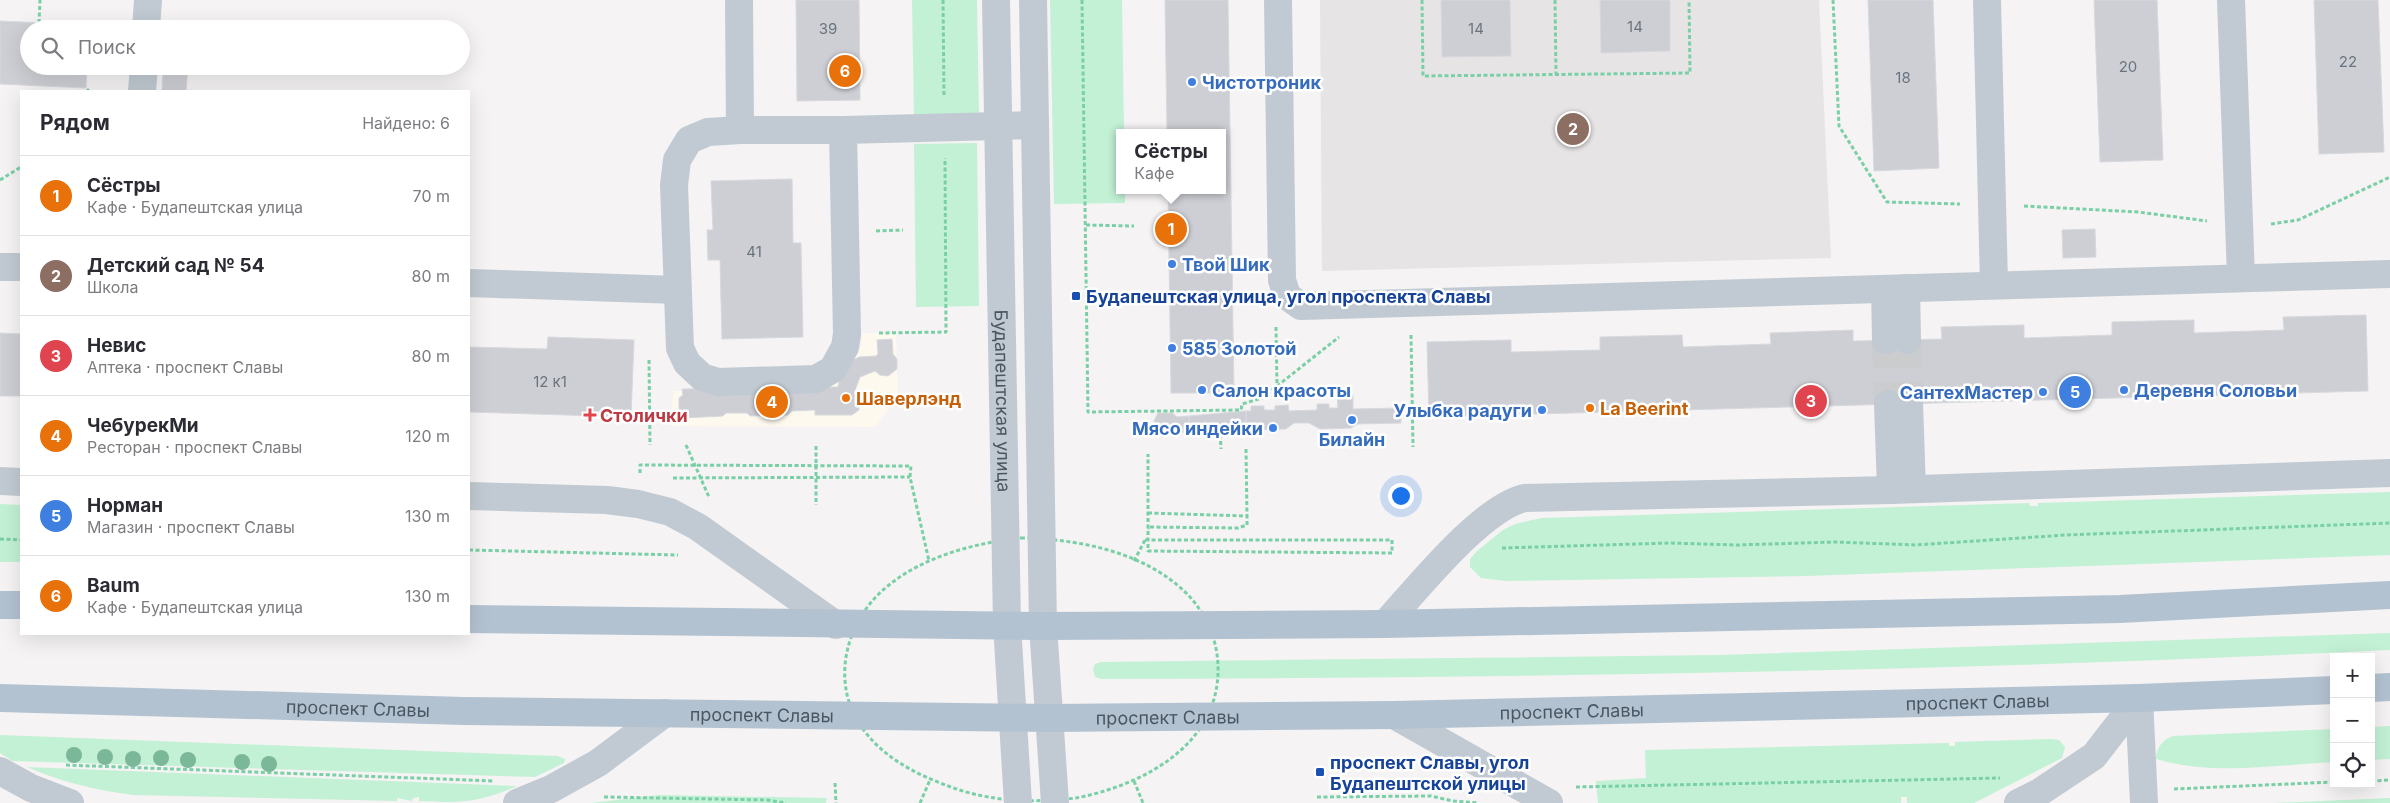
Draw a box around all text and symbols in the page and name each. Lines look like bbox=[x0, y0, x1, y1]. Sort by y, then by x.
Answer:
house number: 14 bbox=[1627, 17, 1643, 36]
house number: 39 bbox=[819, 19, 837, 38]
house number: 14 bbox=[1468, 19, 1484, 38]
search box bbox=[20, 20, 470, 75]
icon: search bbox=[38, 34, 66, 62]
text: Поиск bbox=[78, 36, 136, 59]
pin: 6 bbox=[829, 52, 861, 90]
house number: 22 bbox=[2339, 52, 2357, 71]
house number: 20 bbox=[2119, 57, 2137, 76]
house number: 18 bbox=[1895, 68, 1911, 87]
place label: Чистотроник bbox=[1202, 72, 1321, 93]
marker: Чистотроник bbox=[1186, 76, 1198, 88]
text: Рядом bbox=[40, 110, 110, 135]
pin: 2 bbox=[1557, 110, 1589, 148]
text: Найдено: 6 bbox=[362, 113, 450, 133]
popup bbox=[1116, 129, 1226, 194]
text: Сёстры bbox=[1134, 140, 1208, 163]
text: Кафе bbox=[1134, 163, 1174, 183]
text: Сёстры bbox=[87, 174, 161, 197]
text: 1 bbox=[53, 186, 59, 206]
text: 70 m bbox=[413, 186, 450, 206]
text: Кафе · Будапештская улица bbox=[87, 197, 303, 217]
pin: 1 bbox=[1155, 210, 1187, 248]
house number: 41 bbox=[746, 242, 762, 261]
text: Детский сад № 54 bbox=[87, 254, 264, 277]
place label: Твой Шик bbox=[1182, 254, 1270, 275]
marker: Твой Шик bbox=[1166, 258, 1178, 270]
text: 2 bbox=[51, 266, 61, 286]
text: 80 m bbox=[411, 266, 450, 286]
text: Школа bbox=[87, 277, 138, 297]
place label: Будапештская улица, угол проспекта Славы bbox=[1086, 286, 1491, 307]
marker: Будапештская улица, угол проспекта Славы bbox=[1070, 290, 1082, 302]
street label: Будапештская улица bbox=[991, 309, 1015, 492]
text: Невис bbox=[87, 334, 146, 357]
place label: 585 Золотой bbox=[1182, 338, 1297, 359]
marker: 585 Золотой bbox=[1166, 342, 1178, 354]
text: 3 bbox=[51, 346, 61, 366]
text: 80 m bbox=[411, 346, 450, 366]
text: Аптека · проспект Славы bbox=[87, 357, 283, 377]
house number: 12 к1 bbox=[533, 372, 567, 391]
pin: 5 bbox=[2059, 373, 2091, 411]
place label: Салон красоты bbox=[1212, 380, 1351, 401]
place label: Деревня Соловьи bbox=[2134, 380, 2297, 401]
pin: 3 bbox=[1795, 382, 1827, 420]
place label: СантехМастер bbox=[1900, 382, 2033, 403]
pin: 4 bbox=[756, 383, 788, 421]
marker: Салон красоты bbox=[1196, 384, 1208, 396]
marker: Деревня Соловьи bbox=[2118, 384, 2130, 396]
marker: СантехМастер bbox=[2037, 386, 2049, 398]
place label: Шаверлэнд bbox=[856, 388, 961, 409]
marker: Шаверлэнд bbox=[840, 392, 852, 404]
place label: La Beerint bbox=[1600, 398, 1689, 419]
place label: Улыбка радуги bbox=[1394, 400, 1532, 421]
marker: La Beerint bbox=[1584, 402, 1596, 414]
marker: Улыбка радуги bbox=[1536, 404, 1548, 416]
place label: Столички bbox=[600, 405, 688, 426]
marker: Столички bbox=[584, 409, 596, 421]
text: ЧебурекМи bbox=[87, 414, 199, 437]
marker: Билайн bbox=[1346, 414, 1358, 426]
place label: Мясо индейки bbox=[1132, 418, 1263, 439]
marker: Мясо индейки bbox=[1267, 422, 1279, 434]
text: 4 bbox=[51, 426, 61, 446]
text: 120 m bbox=[405, 426, 450, 446]
place label: Билайн bbox=[1319, 429, 1385, 450]
text: Ресторан · проспект Славы bbox=[87, 437, 302, 457]
your location bbox=[1388, 483, 1414, 509]
text: Норман bbox=[87, 494, 163, 517]
text: 5 bbox=[51, 506, 61, 526]
text: 130 m bbox=[405, 506, 450, 526]
text: Магазин · проспект Славы bbox=[87, 517, 295, 537]
text: Baum bbox=[87, 574, 140, 597]
text: 6 bbox=[51, 586, 61, 606]
text: 130 m bbox=[405, 586, 450, 606]
text: Кафе · Будапештская улица bbox=[87, 597, 303, 617]
map controls bbox=[2330, 653, 2375, 788]
button: + bbox=[2330, 653, 2375, 698]
street label: проспект Славы bbox=[1905, 690, 2050, 714]
street label: проспект Славы bbox=[286, 696, 430, 721]
button: − bbox=[2330, 698, 2375, 743]
street label: проспект Славы bbox=[1499, 699, 1644, 723]
street label: проспект Славы bbox=[690, 703, 834, 726]
street label: проспект Славы bbox=[1096, 706, 1240, 728]
button: locate bbox=[2330, 743, 2375, 788]
place label: проспект Славы, угол Будапештской улицы bbox=[1330, 752, 1529, 794]
marker: проспект Славы, угол Будапештской улицы bbox=[1314, 766, 1326, 778]

